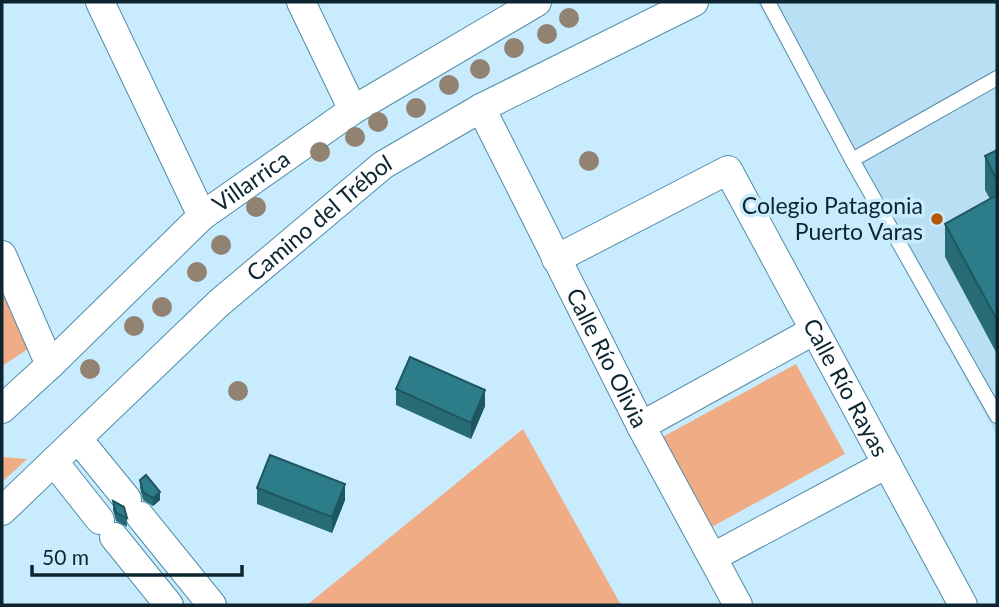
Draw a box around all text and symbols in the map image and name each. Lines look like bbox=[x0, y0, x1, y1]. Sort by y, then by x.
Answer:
street label: Villarrica bbox=[206, 144, 295, 217]
street label: Camino del Trébol bbox=[241, 148, 396, 287]
place label: Colegio Patagonia Puerto Varas bbox=[742, 191, 923, 245]
marker: Colegio Patagonia Puerto Varas bbox=[929, 211, 945, 227]
street label: Calle Río Olivia bbox=[561, 283, 655, 432]
street label: Calle Río Rayas bbox=[798, 313, 895, 461]
scale bar bbox=[32, 534, 242, 578]
text: 50 m bbox=[42, 544, 89, 569]

